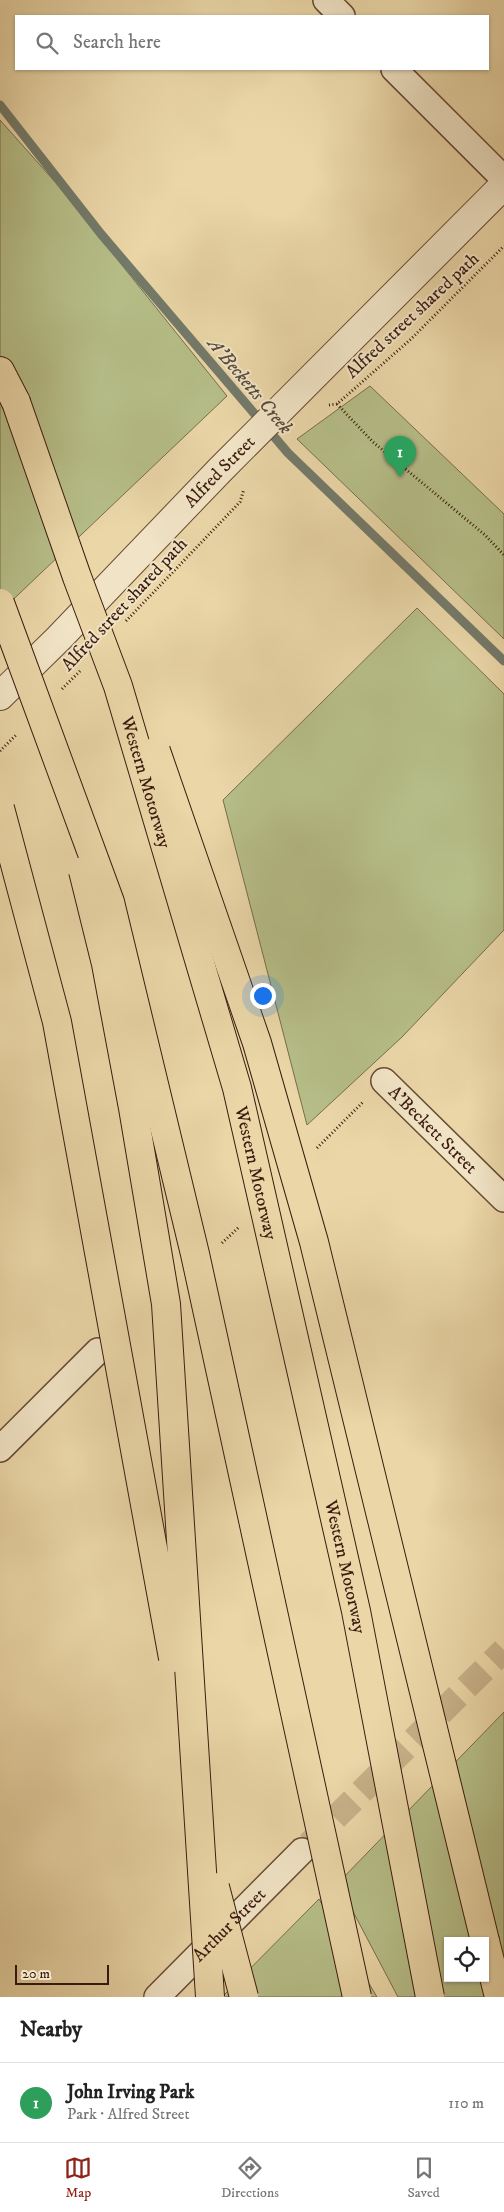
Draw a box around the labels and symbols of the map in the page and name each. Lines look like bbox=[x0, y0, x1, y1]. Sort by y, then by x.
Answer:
street label: Alfred street shared path bbox=[341, 248, 484, 383]
water label: A'Becketts Creek bbox=[201, 331, 297, 439]
street label: Alfred Street bbox=[180, 431, 260, 513]
pin: 1 bbox=[384, 436, 416, 477]
street label: Alfred street shared path bbox=[57, 533, 193, 676]
street label: Western Motorway bbox=[115, 713, 175, 851]
your location bbox=[250, 983, 276, 1009]
street label: A'Beckett Street bbox=[383, 1081, 482, 1179]
street label: Western Motorway bbox=[229, 1103, 281, 1242]
street label: Western Motorway bbox=[319, 1497, 370, 1636]
street label: Arthur Street bbox=[188, 1884, 271, 1967]
scale bar bbox=[15, 1962, 109, 1985]

